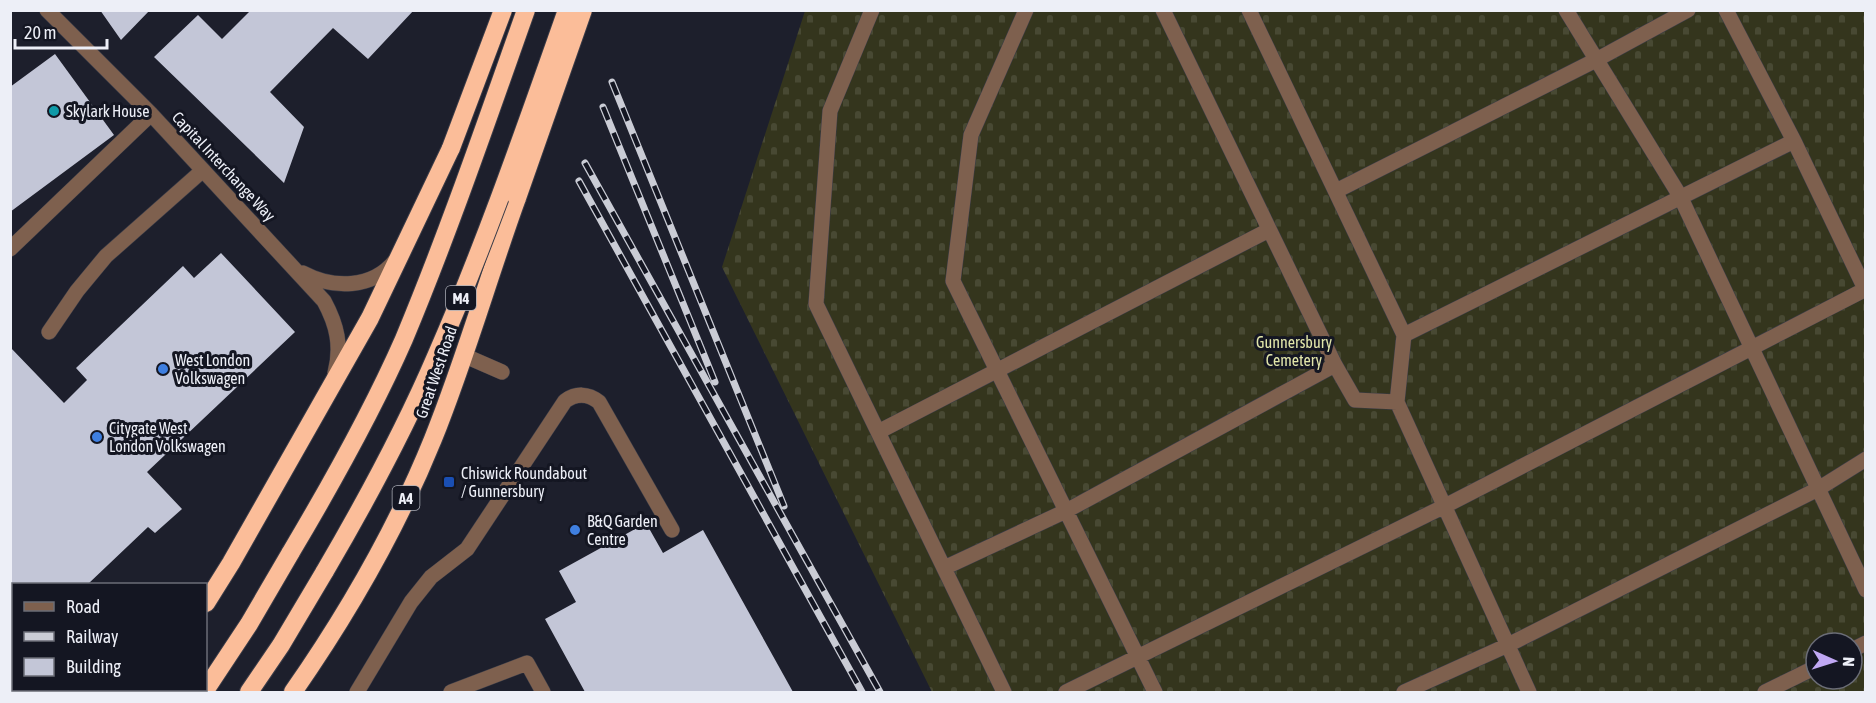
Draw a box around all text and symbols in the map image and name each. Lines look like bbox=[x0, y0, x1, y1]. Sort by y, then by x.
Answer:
scale bar bbox=[15, 12, 106, 50]
text: 20 m bbox=[24, 22, 56, 43]
place label: Skylark House bbox=[66, 102, 149, 121]
marker: Skylark House bbox=[47, 104, 61, 118]
street label: Capital Interchange Way bbox=[168, 108, 280, 225]
road number: M4 bbox=[446, 286, 476, 310]
street label: Great West Road bbox=[412, 324, 460, 420]
park label: Gunnersbury Cemetery bbox=[1256, 333, 1332, 370]
place label: West London Volkswagen bbox=[175, 351, 250, 388]
marker: West London Volkswagen bbox=[156, 362, 170, 376]
place label: Citygate West London Volkswagen bbox=[109, 419, 226, 456]
marker: Citygate West London Volkswagen bbox=[90, 430, 104, 444]
place label: Chiswick Roundabout / Gunnersbury bbox=[461, 464, 588, 501]
marker: Chiswick Roundabout / Gunnersbury bbox=[442, 475, 456, 489]
road number: A4 bbox=[392, 486, 420, 510]
place label: B&Q Garden Centre bbox=[587, 512, 658, 548]
marker: B&Q Garden Centre bbox=[568, 523, 582, 537]
legend bbox=[12, 583, 207, 691]
text: Road bbox=[66, 596, 100, 617]
text: Railway bbox=[66, 626, 118, 647]
north arrow bbox=[1804, 631, 1864, 691]
text: Building bbox=[66, 656, 121, 677]
text: N bbox=[1840, 657, 1858, 667]

